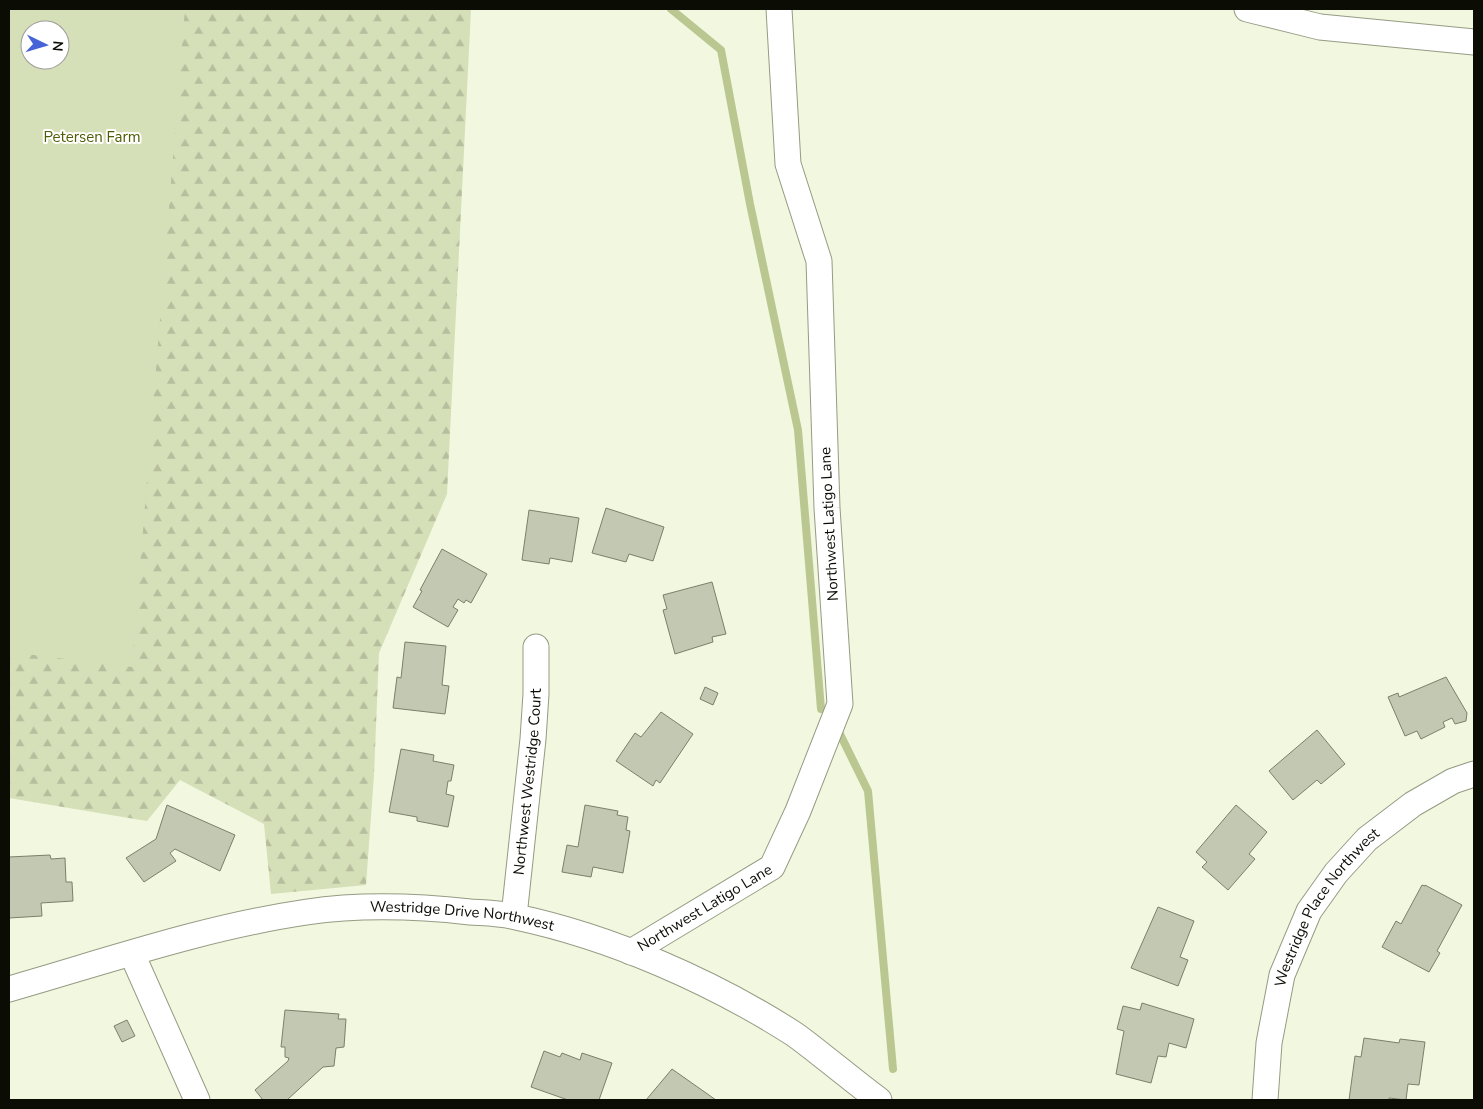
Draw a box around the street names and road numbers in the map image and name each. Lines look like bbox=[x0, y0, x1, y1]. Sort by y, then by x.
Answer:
street label: Northwest Latigo Lane bbox=[815, 447, 843, 601]
street label: Northwest Westridge Court bbox=[508, 688, 546, 876]
street label: Westridge Place Northwest bbox=[1270, 823, 1384, 988]
street label: Northwest Latigo Lane bbox=[633, 859, 776, 956]
street label: Westridge Drive Northwest bbox=[370, 897, 557, 936]

